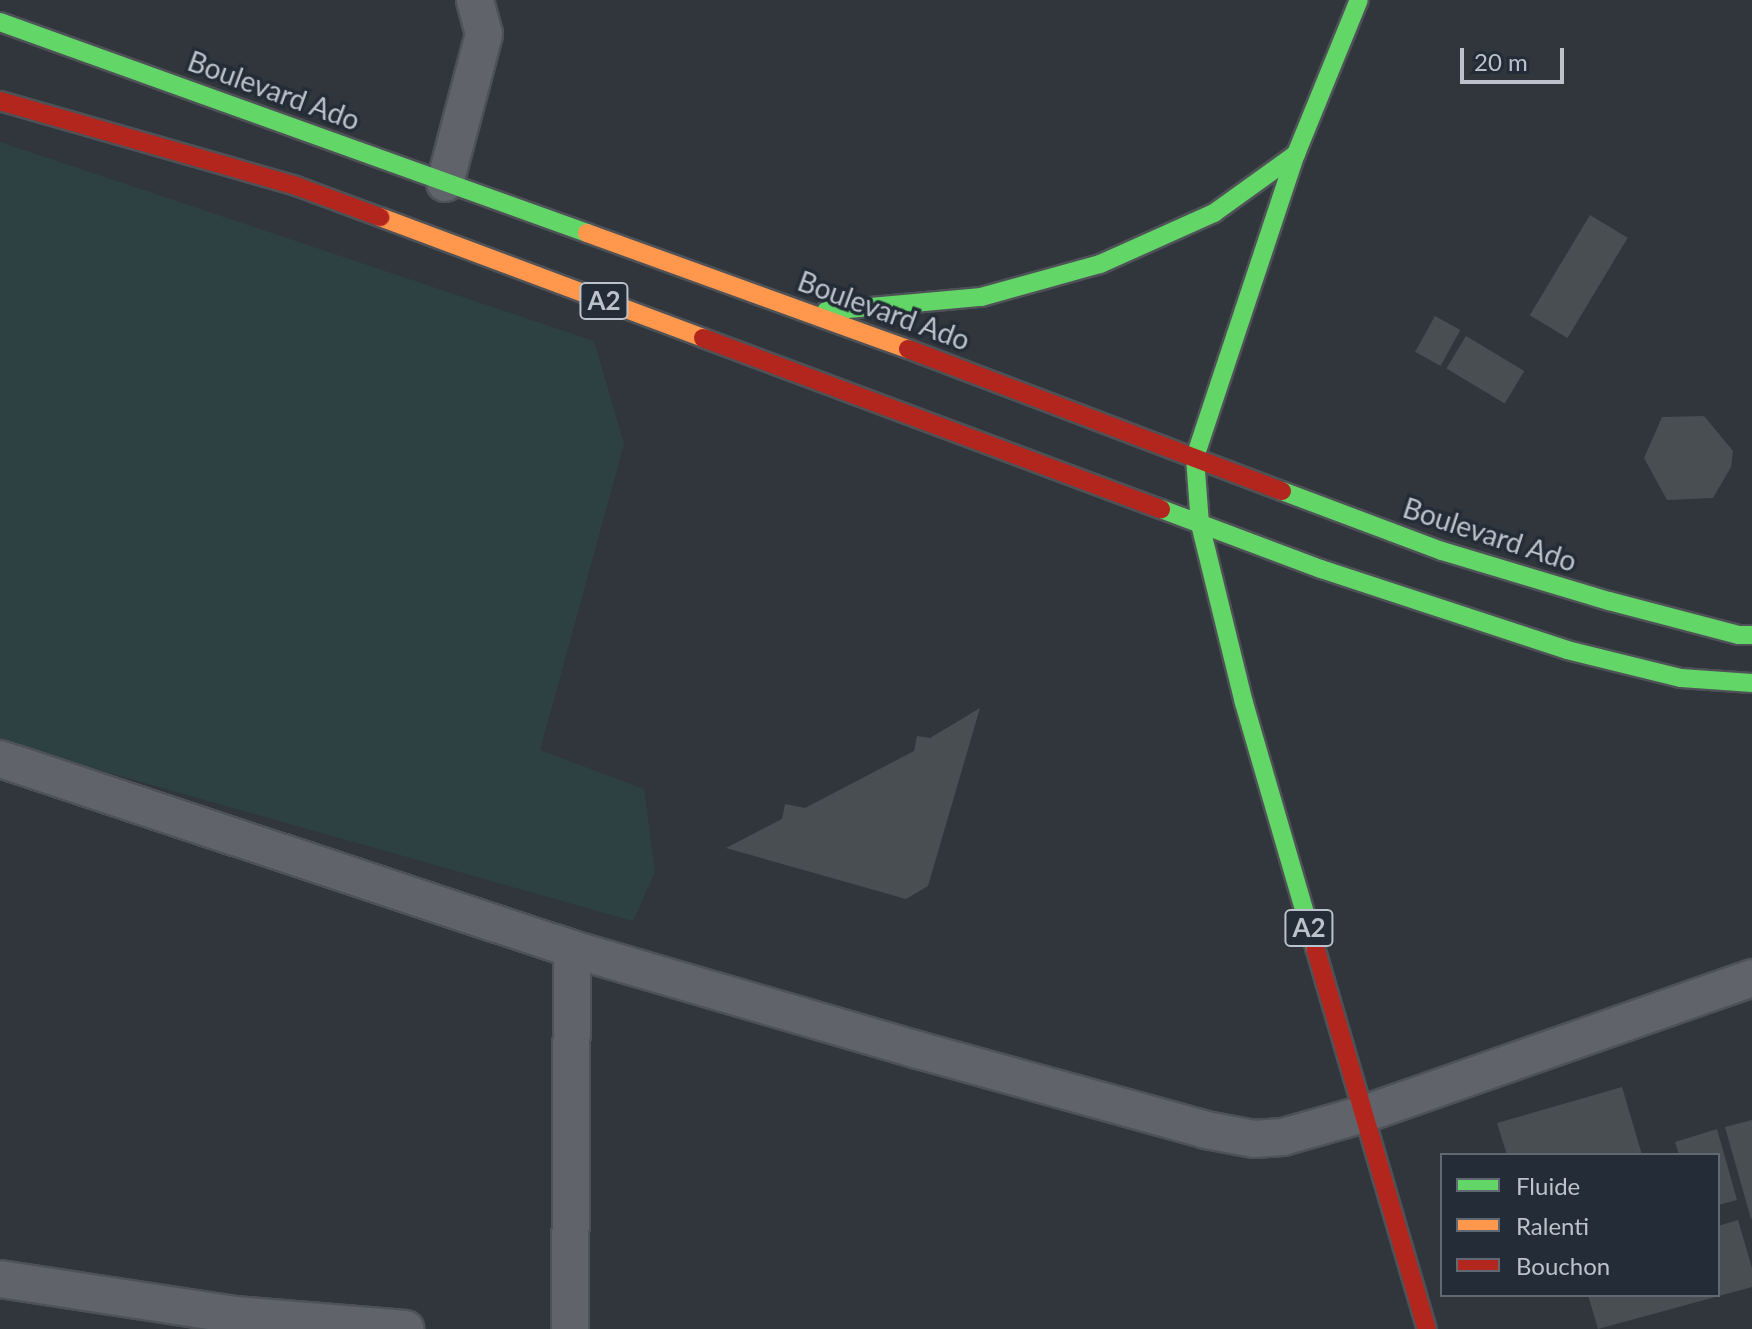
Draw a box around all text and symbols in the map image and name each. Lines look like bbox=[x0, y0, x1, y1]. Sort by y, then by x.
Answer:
scale bar bbox=[1464, 32, 1568, 82]
street label: Boulevard Ado bbox=[183, 43, 365, 137]
text: 20 m bbox=[1474, 47, 1528, 76]
street label: Boulevard Ado bbox=[793, 263, 975, 357]
road number: A2 bbox=[578, 279, 630, 323]
street label: Boulevard Ado bbox=[1399, 490, 1581, 578]
road number: A2 bbox=[1283, 906, 1335, 950]
legend bbox=[1440, 1153, 1720, 1297]
text: Fluide bbox=[1516, 1171, 1580, 1200]
text: Ralenti bbox=[1516, 1211, 1589, 1240]
text: Bouchon bbox=[1516, 1251, 1610, 1280]

